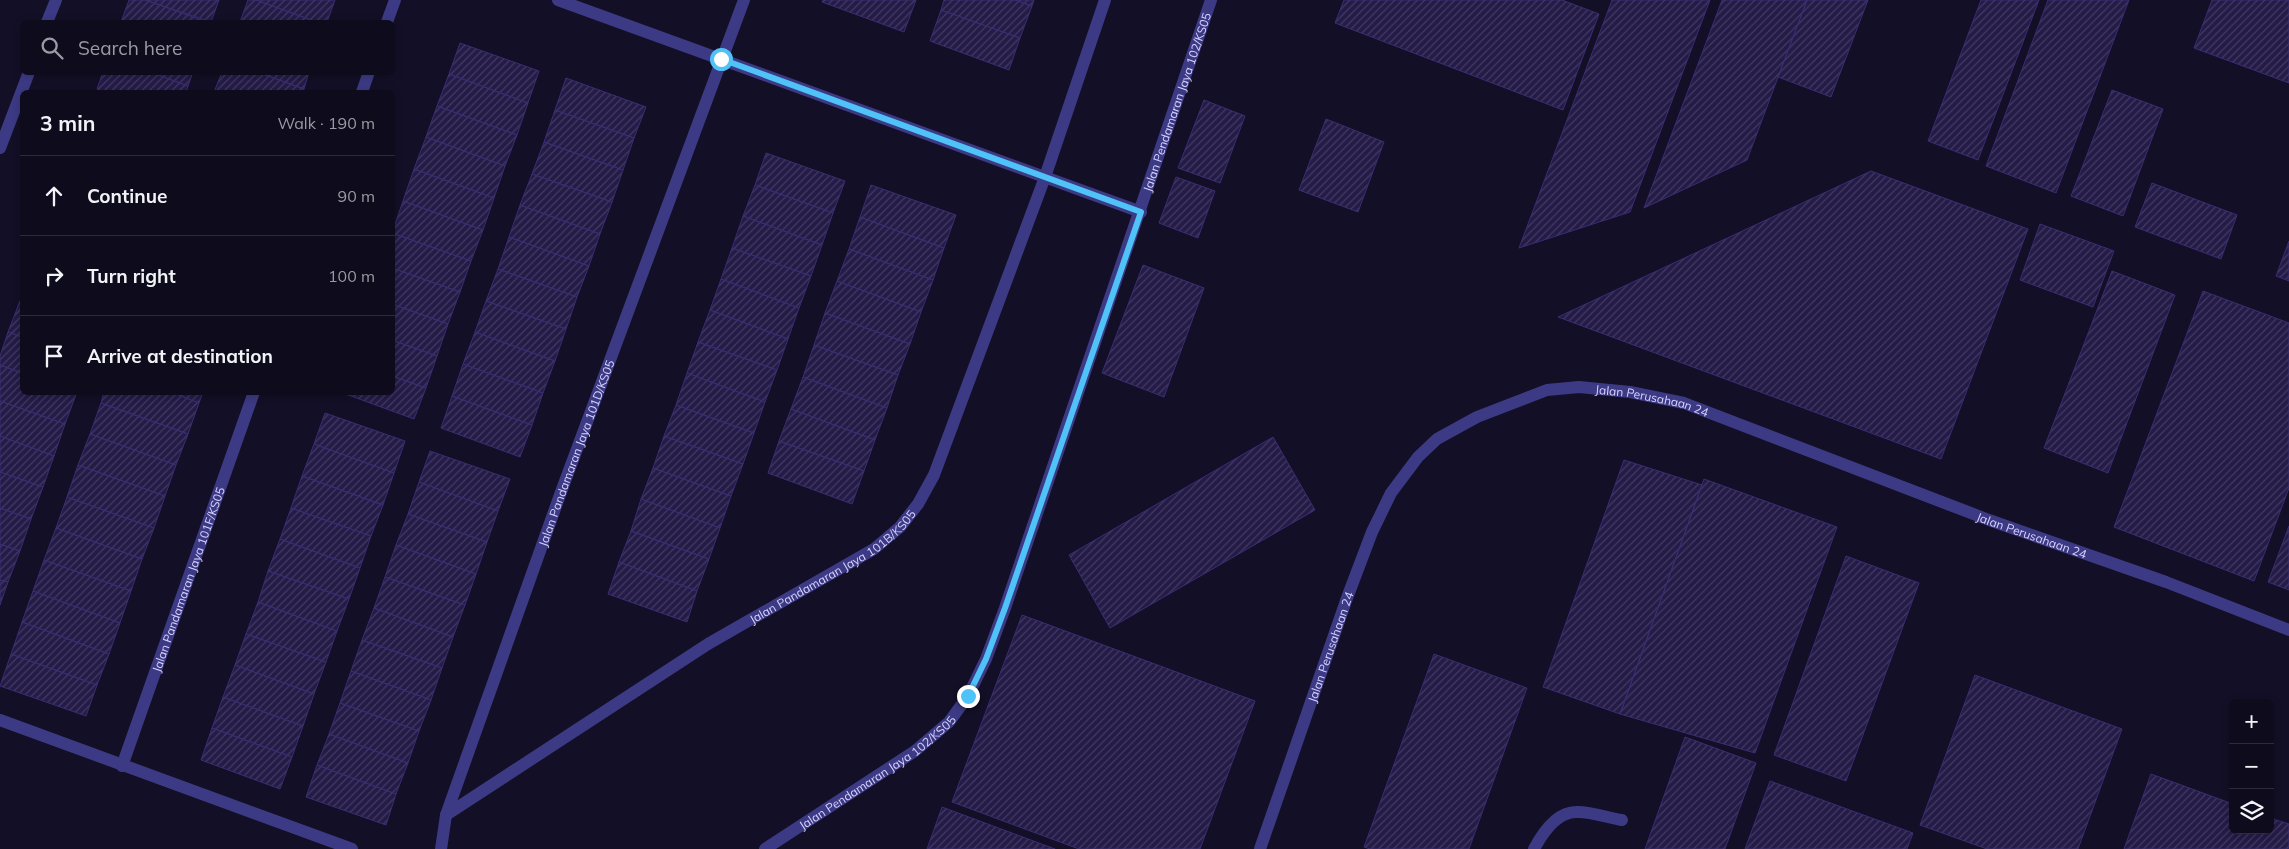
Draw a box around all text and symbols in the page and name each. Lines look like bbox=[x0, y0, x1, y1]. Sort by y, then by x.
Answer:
street label: Jalan Pendamaran Jaya 102/KS05 bbox=[1139, 10, 1214, 193]
search box bbox=[20, 20, 395, 75]
icon: search bbox=[38, 34, 66, 62]
text: Search here bbox=[78, 36, 182, 60]
route start bbox=[710, 48, 733, 71]
text: 3 min bbox=[40, 110, 95, 136]
text: Walk · 190 m bbox=[277, 113, 375, 133]
icon: ahead bbox=[40, 182, 68, 210]
text: Continue bbox=[87, 184, 167, 208]
text: 90 m bbox=[338, 186, 375, 206]
icon: right bbox=[40, 262, 68, 290]
text: Turn right bbox=[87, 264, 176, 288]
text: 100 m bbox=[328, 266, 375, 286]
icon: arrive bbox=[40, 342, 68, 370]
text: Arrive at destination bbox=[87, 344, 273, 368]
street label: Jalan Pandamaran Jaya 101D/KS05 bbox=[535, 358, 617, 548]
street label: Jalan Perusahaan 24 bbox=[1595, 381, 1711, 419]
street label: Jalan Pandamaran Jaya 101F/KS05 bbox=[148, 485, 227, 674]
street label: Jalan Pandamaran Jaya 101B/KS05 bbox=[746, 506, 918, 626]
street label: Jalan Perusahaan 24 bbox=[1975, 508, 2089, 561]
street label: Jalan Perusahaan 24 bbox=[1304, 589, 1356, 704]
route end bbox=[957, 685, 980, 708]
map controls bbox=[2229, 699, 2274, 834]
button: + bbox=[2229, 699, 2274, 744]
street label: Jalan Pendamaran Jaya 102/KS05 bbox=[796, 712, 959, 832]
button: − bbox=[2229, 744, 2274, 789]
button: layers bbox=[2229, 789, 2274, 834]

